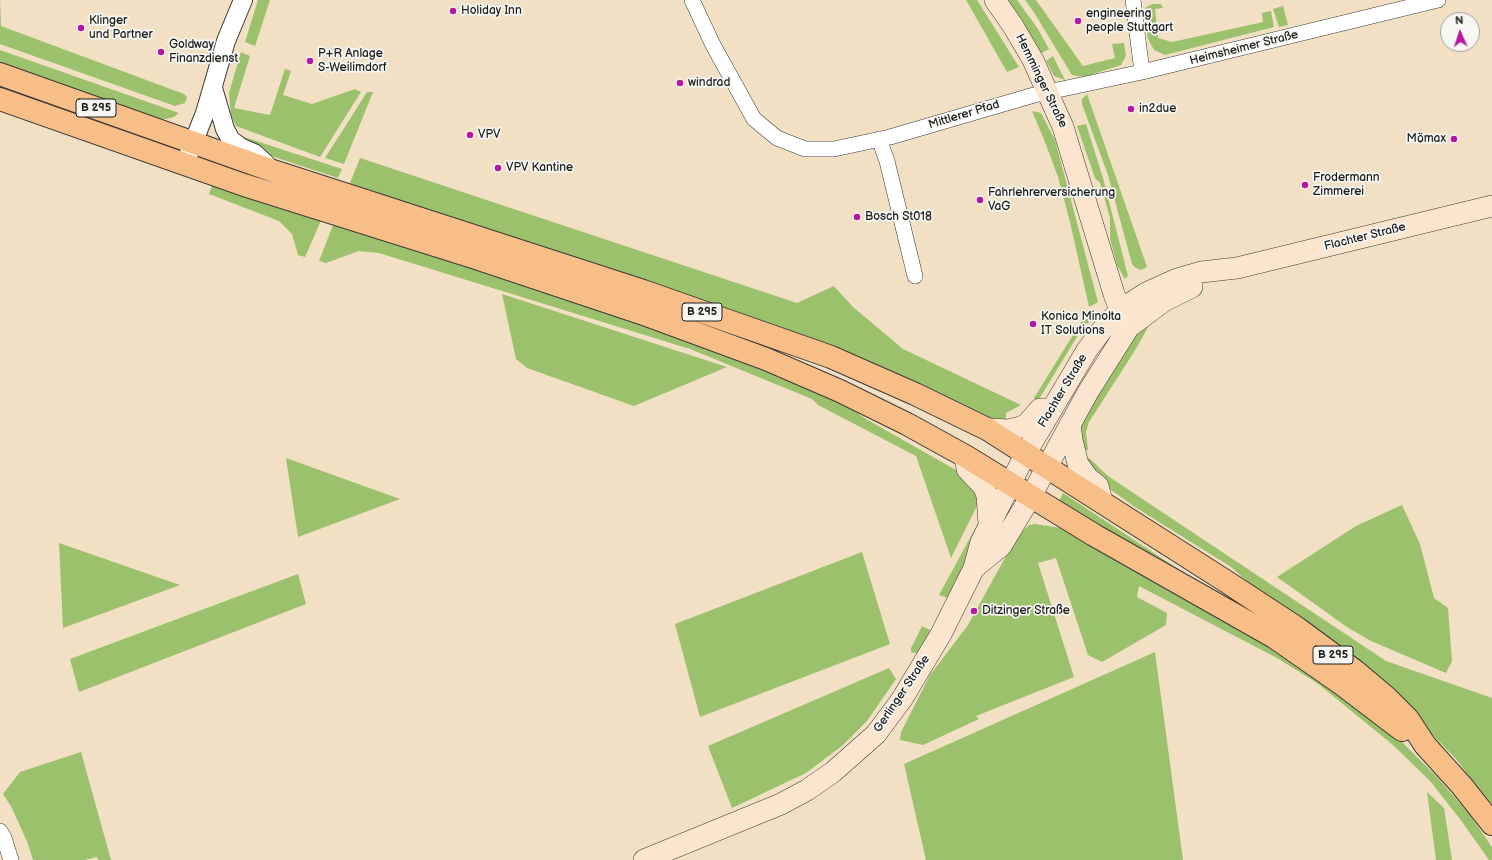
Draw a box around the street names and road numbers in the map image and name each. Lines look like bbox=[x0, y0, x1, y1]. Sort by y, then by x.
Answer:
street label: Heimsheimer Straße bbox=[1188, 28, 1300, 68]
street label: Hemminger Straße bbox=[1012, 32, 1070, 130]
street label: Mittlerer Pfad bbox=[927, 97, 1001, 133]
road number: B 295 bbox=[76, 99, 116, 117]
street label: Flachter Straße bbox=[1323, 220, 1407, 254]
road number: B 295 bbox=[682, 303, 722, 321]
street label: Flachter Straße bbox=[1035, 352, 1091, 430]
road number: B 295 bbox=[1313, 646, 1353, 664]
street label: Gerlinger Straße bbox=[871, 653, 933, 735]

